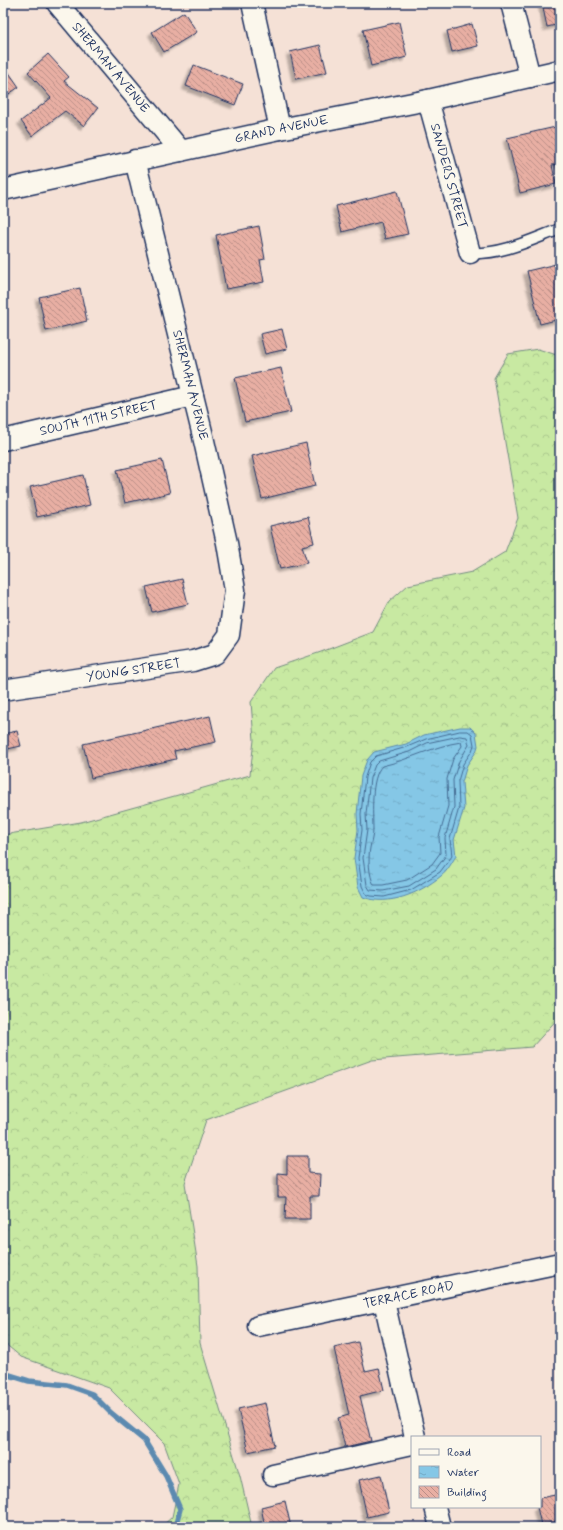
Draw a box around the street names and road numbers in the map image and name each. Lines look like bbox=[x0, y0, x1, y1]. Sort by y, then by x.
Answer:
street label: SHERMAN AVENUE bbox=[68, 19, 154, 116]
street label: GRAND AVENUE bbox=[233, 111, 330, 147]
street label: SANDERS STREET bbox=[426, 122, 471, 231]
street label: SHERMAN AVENUE bbox=[168, 328, 212, 442]
street label: SOUTH 11TH STREET bbox=[38, 396, 159, 440]
street label: YOUNG STREET bbox=[85, 654, 182, 686]
street label: TERRACE ROAD bbox=[362, 1277, 456, 1312]

